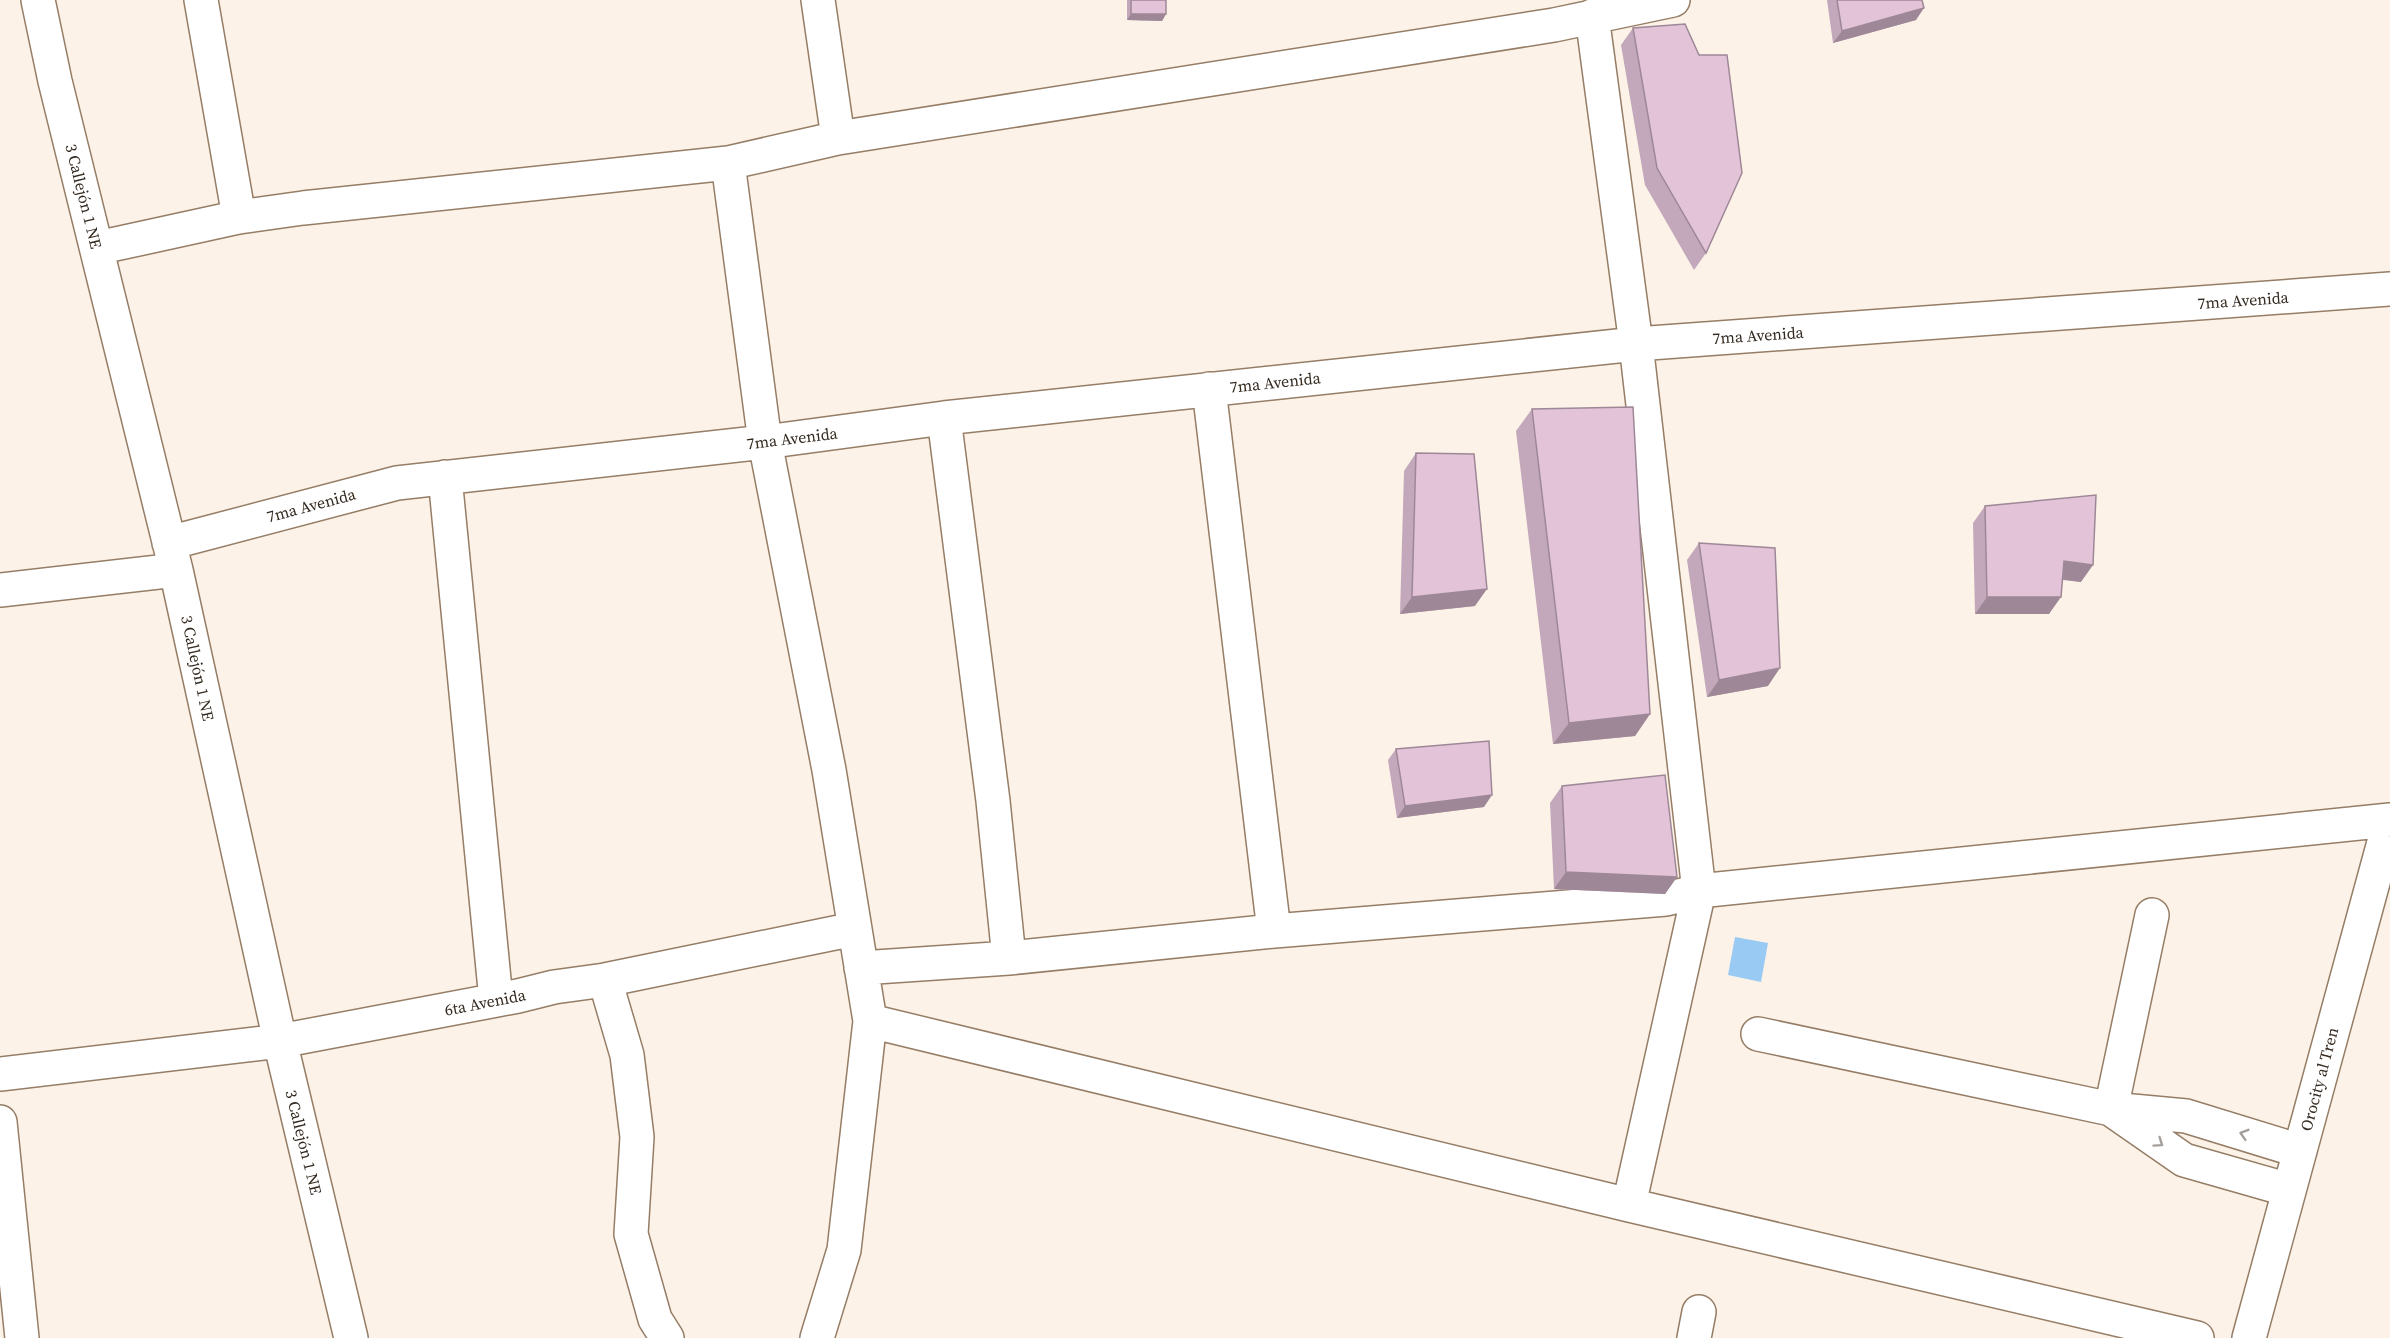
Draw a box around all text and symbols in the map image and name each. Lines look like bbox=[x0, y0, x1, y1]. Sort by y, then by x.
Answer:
street label: 3 Callejón 1 NE bbox=[60, 141, 108, 251]
street label: 7ma Avenida bbox=[2197, 286, 2290, 314]
street label: 7ma Avenida bbox=[1712, 321, 1805, 349]
street label: 7ma Avenida bbox=[1228, 366, 1322, 398]
street label: 7ma Avenida bbox=[745, 421, 840, 454]
street label: 7ma Avenida bbox=[264, 482, 359, 527]
street label: 3 Callejón 1 NE bbox=[176, 613, 220, 723]
street label: 6ta Avenida bbox=[443, 983, 528, 1021]
street label: Orocity al Tren bbox=[2295, 1024, 2343, 1133]
street label: 3 Callejón 1 NE bbox=[280, 1087, 328, 1197]
one-way arrow bbox=[2239, 1129, 2250, 1141]
one-way arrow bbox=[2152, 1136, 2163, 1147]

